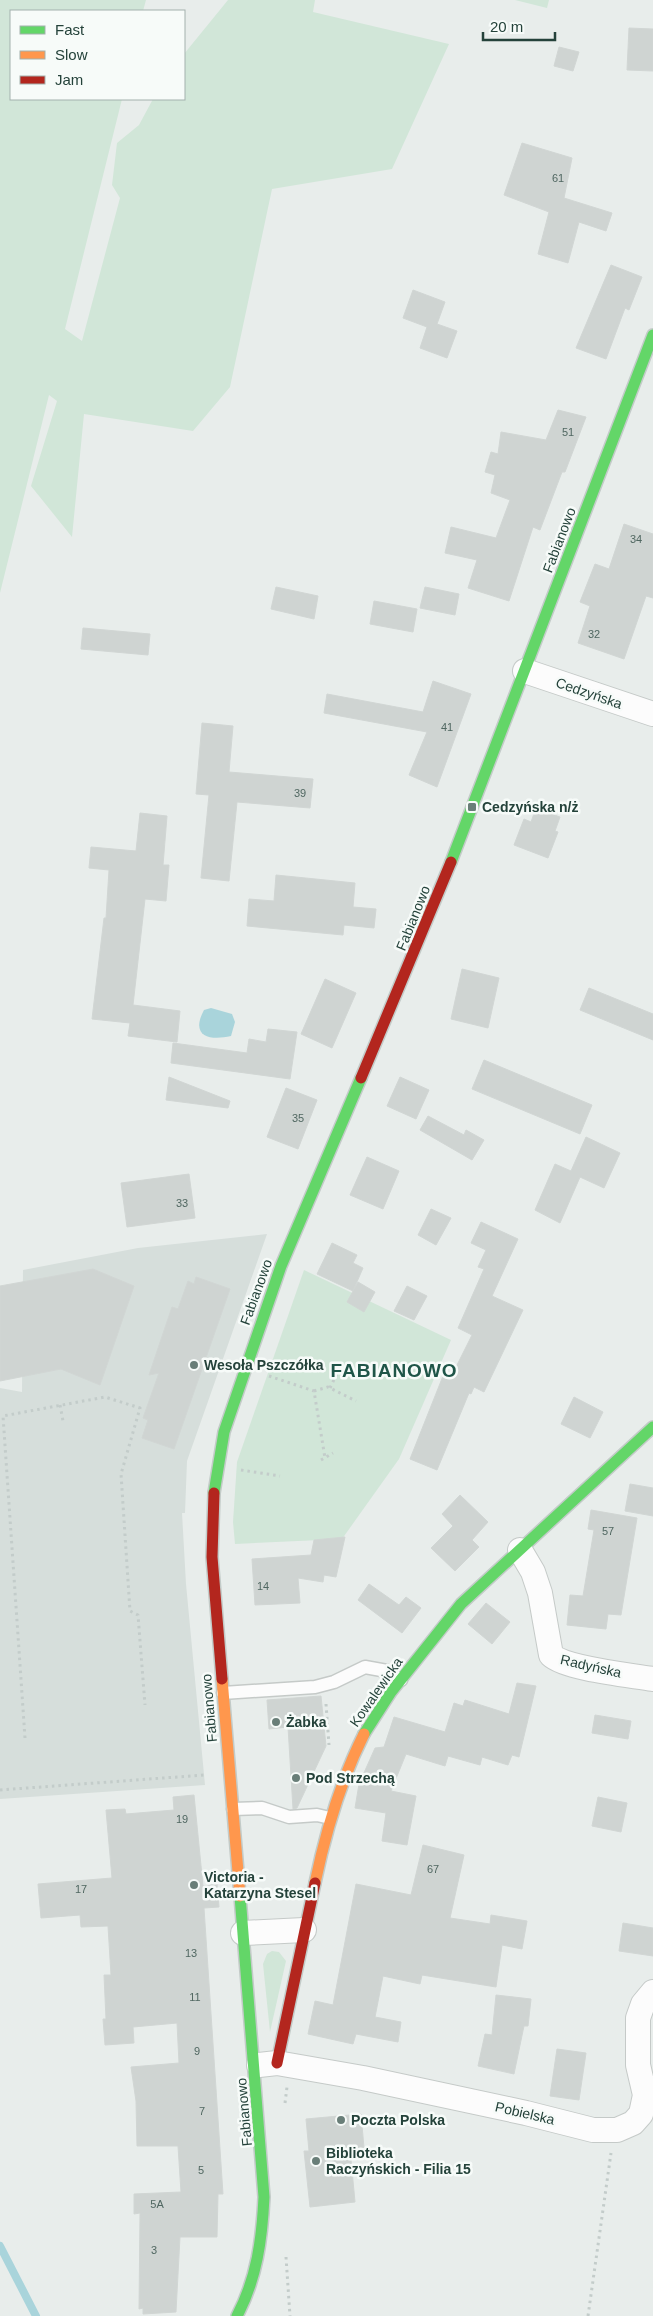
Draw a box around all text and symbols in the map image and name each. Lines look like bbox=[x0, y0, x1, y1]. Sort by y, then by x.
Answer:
legend bbox=[10, 10, 185, 100]
scale bar bbox=[483, 10, 556, 42]
text: 20 m bbox=[490, 18, 523, 35]
text: Fast bbox=[55, 21, 85, 38]
text: Slow bbox=[55, 46, 88, 63]
text: Jam bbox=[55, 71, 83, 88]
house number: 61 bbox=[552, 172, 564, 184]
house number: 51 bbox=[562, 426, 574, 438]
street label: Fabianowo bbox=[539, 505, 579, 575]
house number: 34 bbox=[630, 533, 642, 545]
house number: 32 bbox=[588, 628, 600, 640]
street label: Cedzyńska bbox=[554, 674, 625, 712]
house number: 41 bbox=[441, 721, 453, 733]
house number: 39 bbox=[294, 787, 306, 799]
place label: Cedzyńska n/ż bbox=[482, 799, 578, 815]
marker: Cedzyńska n/ż bbox=[466, 801, 478, 813]
street label: Fabianowo bbox=[393, 883, 433, 953]
house number: 35 bbox=[292, 1112, 304, 1124]
house number: 33 bbox=[176, 1197, 188, 1209]
street label: Fabianowo bbox=[237, 1257, 275, 1327]
place label: Wesoła Pszczółka bbox=[204, 1357, 324, 1373]
marker: Wesoła Pszczółka bbox=[188, 1359, 200, 1371]
district label: FABIANOWO bbox=[330, 1360, 458, 1381]
house number: 57 bbox=[602, 1525, 614, 1537]
house number: 14 bbox=[257, 1580, 269, 1592]
street label: Radyńska bbox=[559, 1651, 623, 1681]
street label: Kowalewicka bbox=[346, 1654, 406, 1730]
street label: Fabianowo bbox=[198, 1673, 220, 1743]
place label: Żabka bbox=[286, 1714, 327, 1730]
marker: Żabka bbox=[270, 1716, 282, 1728]
place label: Pod Strzechą bbox=[306, 1770, 395, 1786]
marker: Pod Strzechą bbox=[290, 1772, 302, 1784]
house number: 19 bbox=[176, 1813, 188, 1825]
house number: 67 bbox=[427, 1863, 439, 1875]
place label: Victoria - Katarzyna Stesel bbox=[204, 1869, 316, 1901]
marker: Victoria - Katarzyna Stesel bbox=[188, 1879, 200, 1891]
house number: 17 bbox=[75, 1883, 87, 1895]
house number: 13 bbox=[185, 1947, 197, 1959]
house number: 11 bbox=[189, 1991, 201, 2003]
house number: 9 bbox=[194, 2045, 200, 2057]
street label: Fabianowo bbox=[233, 2077, 255, 2147]
street label: Pobielska bbox=[494, 2098, 557, 2128]
house number: 7 bbox=[199, 2105, 205, 2117]
place label: Poczta Polska bbox=[351, 2112, 445, 2128]
marker: Poczta Polska bbox=[335, 2114, 347, 2126]
place label: Biblioteka Raczyńskich - Filia 15 bbox=[326, 2145, 471, 2177]
marker: Biblioteka Raczyńskich - Filia 15 bbox=[310, 2155, 322, 2167]
house number: 5 bbox=[198, 2164, 204, 2176]
house number: 5A bbox=[150, 2198, 164, 2210]
house number: 3 bbox=[151, 2244, 157, 2256]

